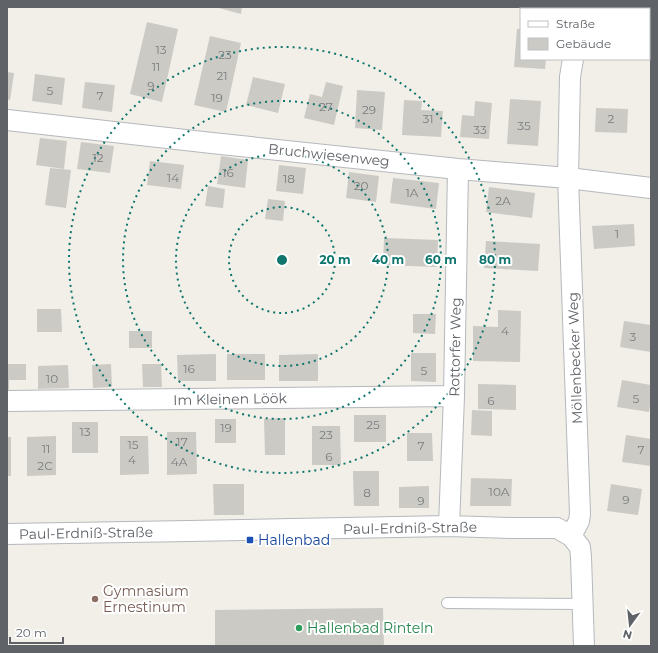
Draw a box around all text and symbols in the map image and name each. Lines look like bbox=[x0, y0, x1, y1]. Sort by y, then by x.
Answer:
legend bbox=[520, 8, 650, 60]
text: Straße bbox=[556, 16, 595, 31]
text: Gebäude bbox=[556, 36, 611, 51]
house number: 13 bbox=[155, 42, 167, 57]
house number: 23 bbox=[218, 47, 232, 62]
house number: 11 bbox=[152, 59, 160, 74]
house number: 21 bbox=[216, 68, 228, 83]
house number: 9 bbox=[147, 78, 155, 93]
house number: 5 bbox=[47, 83, 54, 98]
house number: 7 bbox=[96, 88, 104, 103]
house number: 19 bbox=[211, 90, 223, 105]
house number: 27 bbox=[319, 99, 333, 114]
house number: 29 bbox=[362, 102, 376, 117]
house number: 31 bbox=[422, 111, 434, 126]
house number: 2 bbox=[608, 111, 615, 126]
house number: 35 bbox=[517, 118, 531, 133]
house number: 33 bbox=[473, 122, 487, 137]
street label: Bruchwiesenweg bbox=[267, 140, 391, 170]
house number: 12 bbox=[92, 150, 104, 165]
house number: 16 bbox=[222, 165, 234, 180]
house number: 14 bbox=[167, 170, 179, 185]
house number: 18 bbox=[283, 171, 295, 186]
house number: 20 bbox=[354, 178, 368, 193]
house number: 1A bbox=[406, 185, 419, 200]
house number: 2A bbox=[495, 193, 511, 208]
house number: 1 bbox=[615, 226, 619, 241]
text: 20 m bbox=[319, 252, 351, 267]
text: 40 m bbox=[372, 252, 404, 267]
text: 60 m bbox=[425, 252, 457, 267]
text: 80 m bbox=[479, 252, 511, 267]
centre of rings bbox=[275, 253, 289, 267]
street label: Möllenbecker Weg bbox=[564, 292, 586, 424]
street label: Rottorfer Weg bbox=[445, 297, 465, 397]
house number: 4 bbox=[501, 323, 509, 338]
house number: 3 bbox=[630, 329, 637, 344]
house number: 16 bbox=[183, 361, 195, 376]
house number: 5 bbox=[421, 363, 428, 378]
house number: 10 bbox=[46, 371, 58, 386]
street label: Im Kleinen Löök bbox=[173, 389, 288, 409]
house number: 5 bbox=[633, 391, 640, 406]
house number: 6 bbox=[487, 393, 495, 408]
house number: 25 bbox=[366, 417, 380, 432]
house number: 19 bbox=[220, 420, 232, 435]
house number: 13 bbox=[79, 424, 91, 439]
house number: 23 bbox=[319, 427, 333, 442]
house number: 17 bbox=[176, 434, 188, 449]
house number: 15 bbox=[127, 437, 139, 452]
house number: 7 bbox=[417, 438, 425, 453]
house number: 11 bbox=[42, 441, 50, 456]
house number: 7 bbox=[637, 442, 645, 457]
house number: 6 bbox=[325, 449, 333, 464]
house number: 4 bbox=[128, 452, 136, 467]
house number: 4A bbox=[171, 454, 188, 469]
house number: 2C bbox=[37, 458, 53, 473]
house number: 10A bbox=[489, 484, 510, 499]
house number: 8 bbox=[363, 485, 371, 500]
house number: 9 bbox=[622, 492, 630, 507]
house number: 9 bbox=[417, 493, 425, 508]
street label: Paul-Erdniß-Straße bbox=[343, 518, 477, 538]
street label: Paul-Erdniß-Straße bbox=[19, 523, 153, 543]
place label: Hallenbad bbox=[258, 531, 330, 549]
marker: Hallenbad bbox=[245, 535, 255, 545]
place label: Gymnasium Ernestinum bbox=[103, 582, 189, 616]
marker: Gymnasium Ernestinum bbox=[90, 594, 100, 604]
north arrow bbox=[610, 605, 650, 645]
scale bar bbox=[10, 619, 63, 645]
place label: Hallenbad Rinteln bbox=[307, 619, 433, 637]
marker: Hallenbad Rinteln bbox=[294, 623, 304, 633]
text: 20 m bbox=[16, 625, 47, 640]
text: N bbox=[621, 627, 634, 643]

